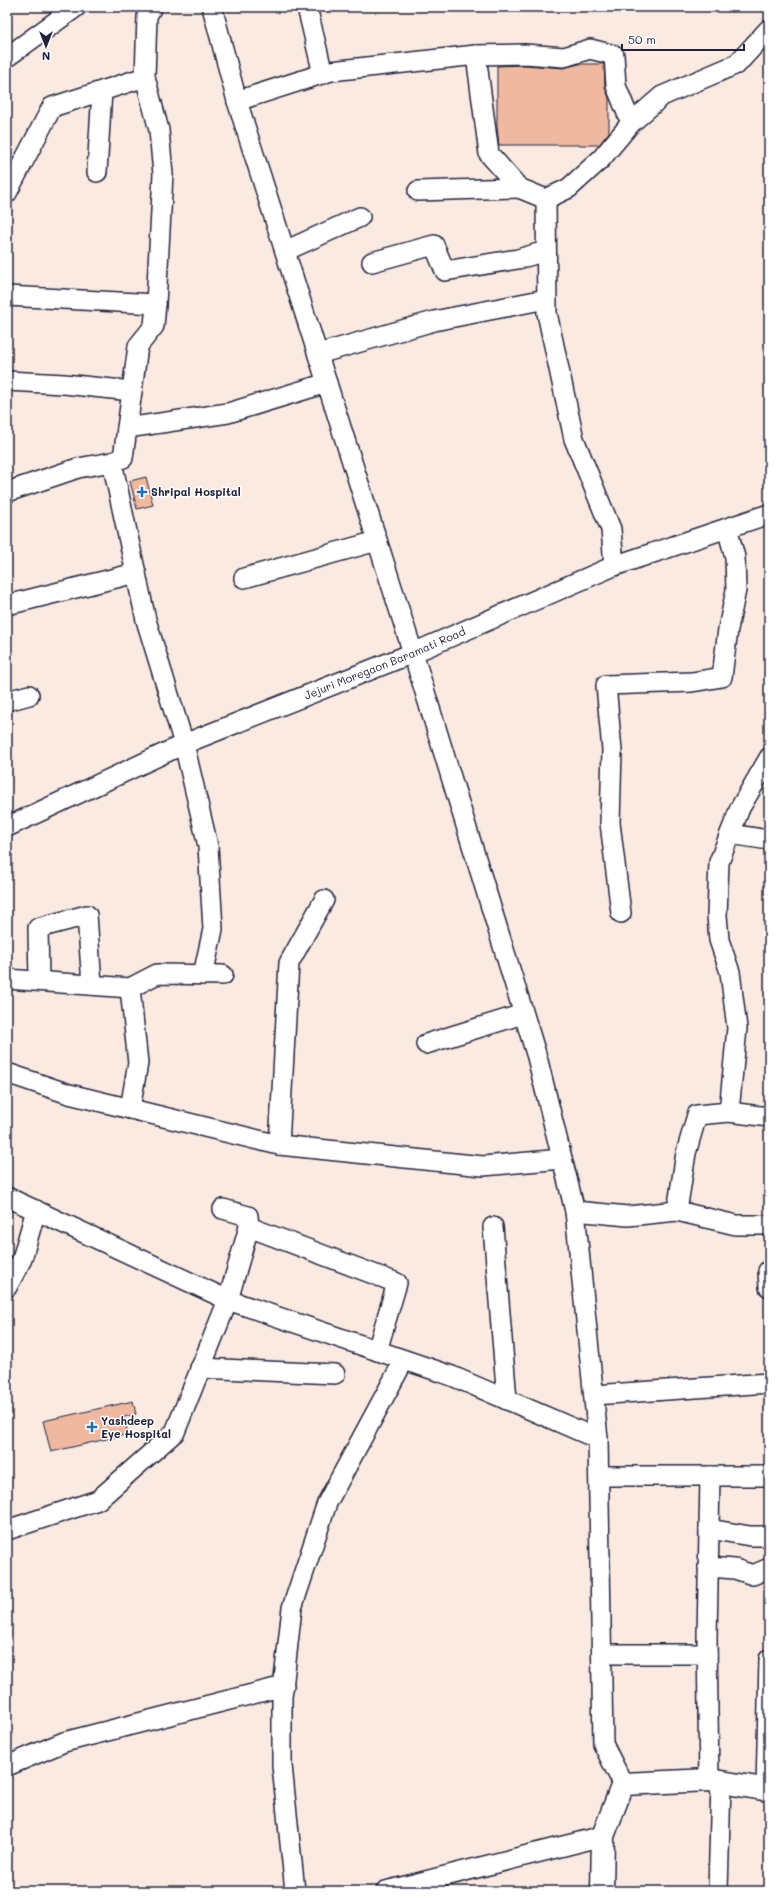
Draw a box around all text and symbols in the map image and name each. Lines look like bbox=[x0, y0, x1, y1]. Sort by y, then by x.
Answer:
north arrow bbox=[26, 26, 66, 66]
scale bar bbox=[622, 26, 744, 52]
text: 50 m bbox=[628, 31, 656, 47]
text: N bbox=[42, 49, 50, 64]
place label: Shripal Hospital bbox=[151, 484, 241, 499]
marker: Shripal Hospital bbox=[136, 486, 148, 498]
street label: Jejuri Moregaon Baramati Road bbox=[302, 623, 468, 703]
place label: Yashdeep Eye Hospital bbox=[101, 1413, 171, 1441]
marker: Yashdeep Eye Hospital bbox=[86, 1421, 98, 1433]

